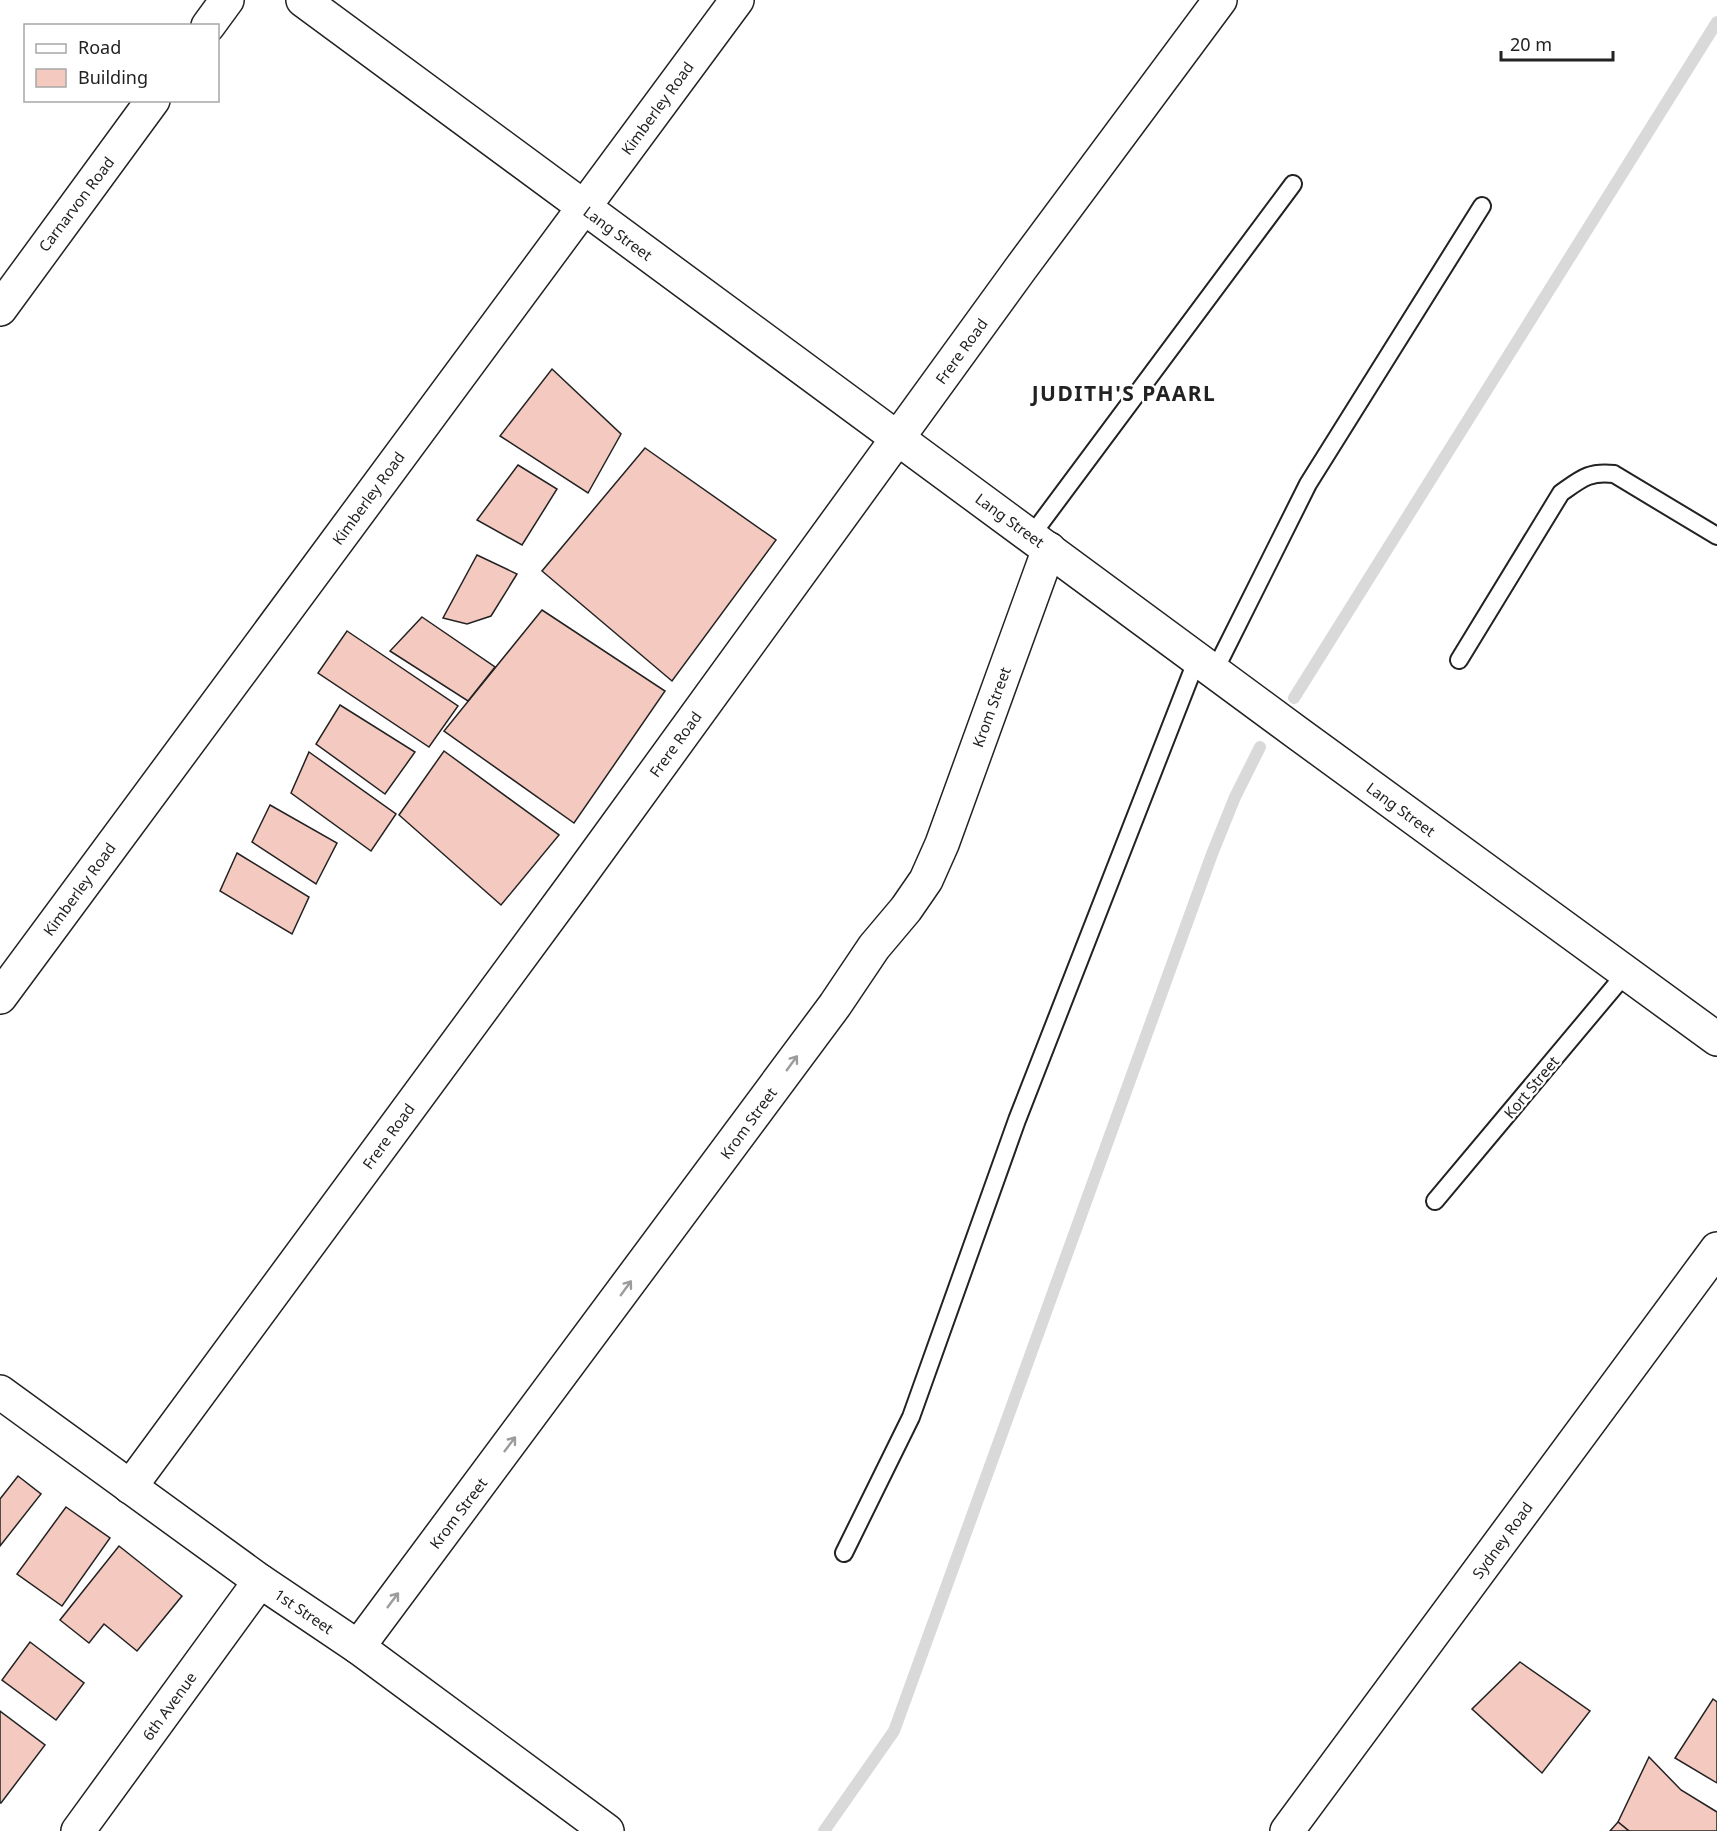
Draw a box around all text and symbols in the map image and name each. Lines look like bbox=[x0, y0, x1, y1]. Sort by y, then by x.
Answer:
legend bbox=[24, 24, 219, 102]
scale bar bbox=[1501, 24, 1614, 62]
text: 20 m bbox=[1510, 32, 1552, 56]
text: Road bbox=[78, 35, 121, 59]
street label: Kimberley Road bbox=[616, 57, 698, 159]
text: Building bbox=[78, 65, 148, 89]
street label: Carnarvon Road bbox=[34, 153, 118, 255]
street label: Lang Street bbox=[580, 201, 657, 265]
street label: Frere Road bbox=[930, 314, 992, 388]
district label: JUDITH'S PAARL bbox=[1030, 379, 1216, 407]
street label: Kimberley Road bbox=[327, 447, 409, 549]
street label: Lang Street bbox=[972, 488, 1049, 552]
street label: Krom Street bbox=[967, 664, 1015, 750]
street label: Frere Road bbox=[644, 707, 706, 781]
street label: Lang Street bbox=[1363, 777, 1440, 841]
street label: Kimberley Road bbox=[38, 838, 120, 940]
street label: Kort Street bbox=[1499, 1051, 1563, 1122]
one-way arrow bbox=[786, 1056, 798, 1072]
street label: Krom Street bbox=[715, 1083, 781, 1163]
street label: Frere Road bbox=[357, 1099, 419, 1173]
one-way arrow bbox=[620, 1280, 632, 1296]
one-way arrow bbox=[503, 1437, 516, 1453]
street label: Krom Street bbox=[425, 1473, 492, 1553]
street label: Sydney Road bbox=[1467, 1498, 1537, 1582]
street label: 1st Street bbox=[271, 1584, 338, 1638]
one-way arrow bbox=[386, 1593, 399, 1609]
street label: 6th Avenue bbox=[137, 1668, 201, 1744]

